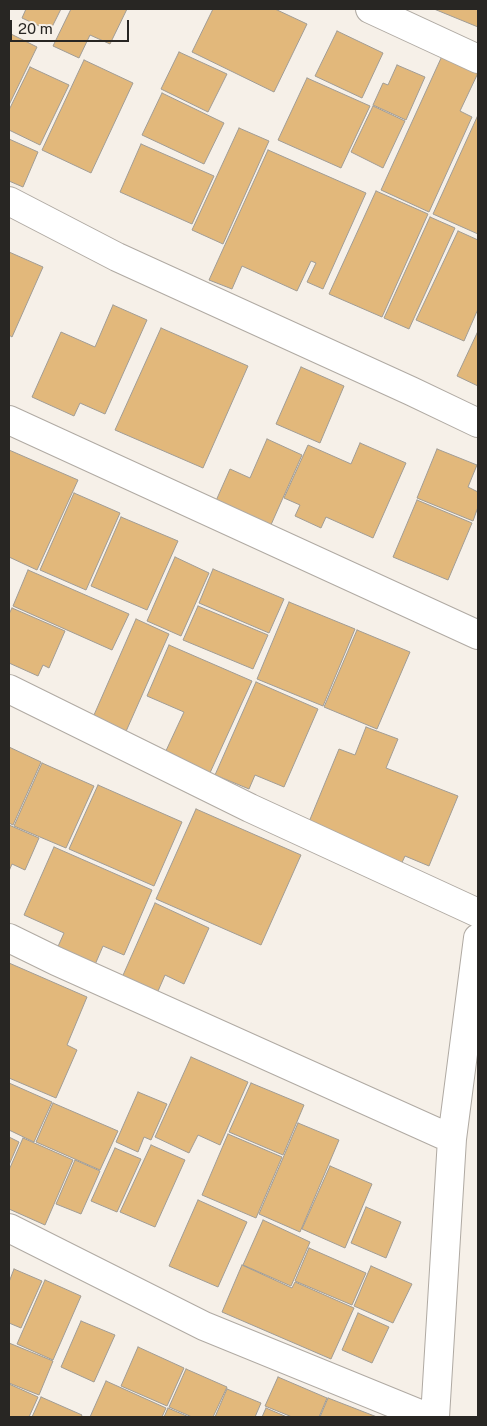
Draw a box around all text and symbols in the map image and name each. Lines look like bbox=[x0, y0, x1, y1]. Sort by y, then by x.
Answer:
scale bar bbox=[12, 10, 131, 42]
text: 20 m bbox=[18, 20, 53, 37]

